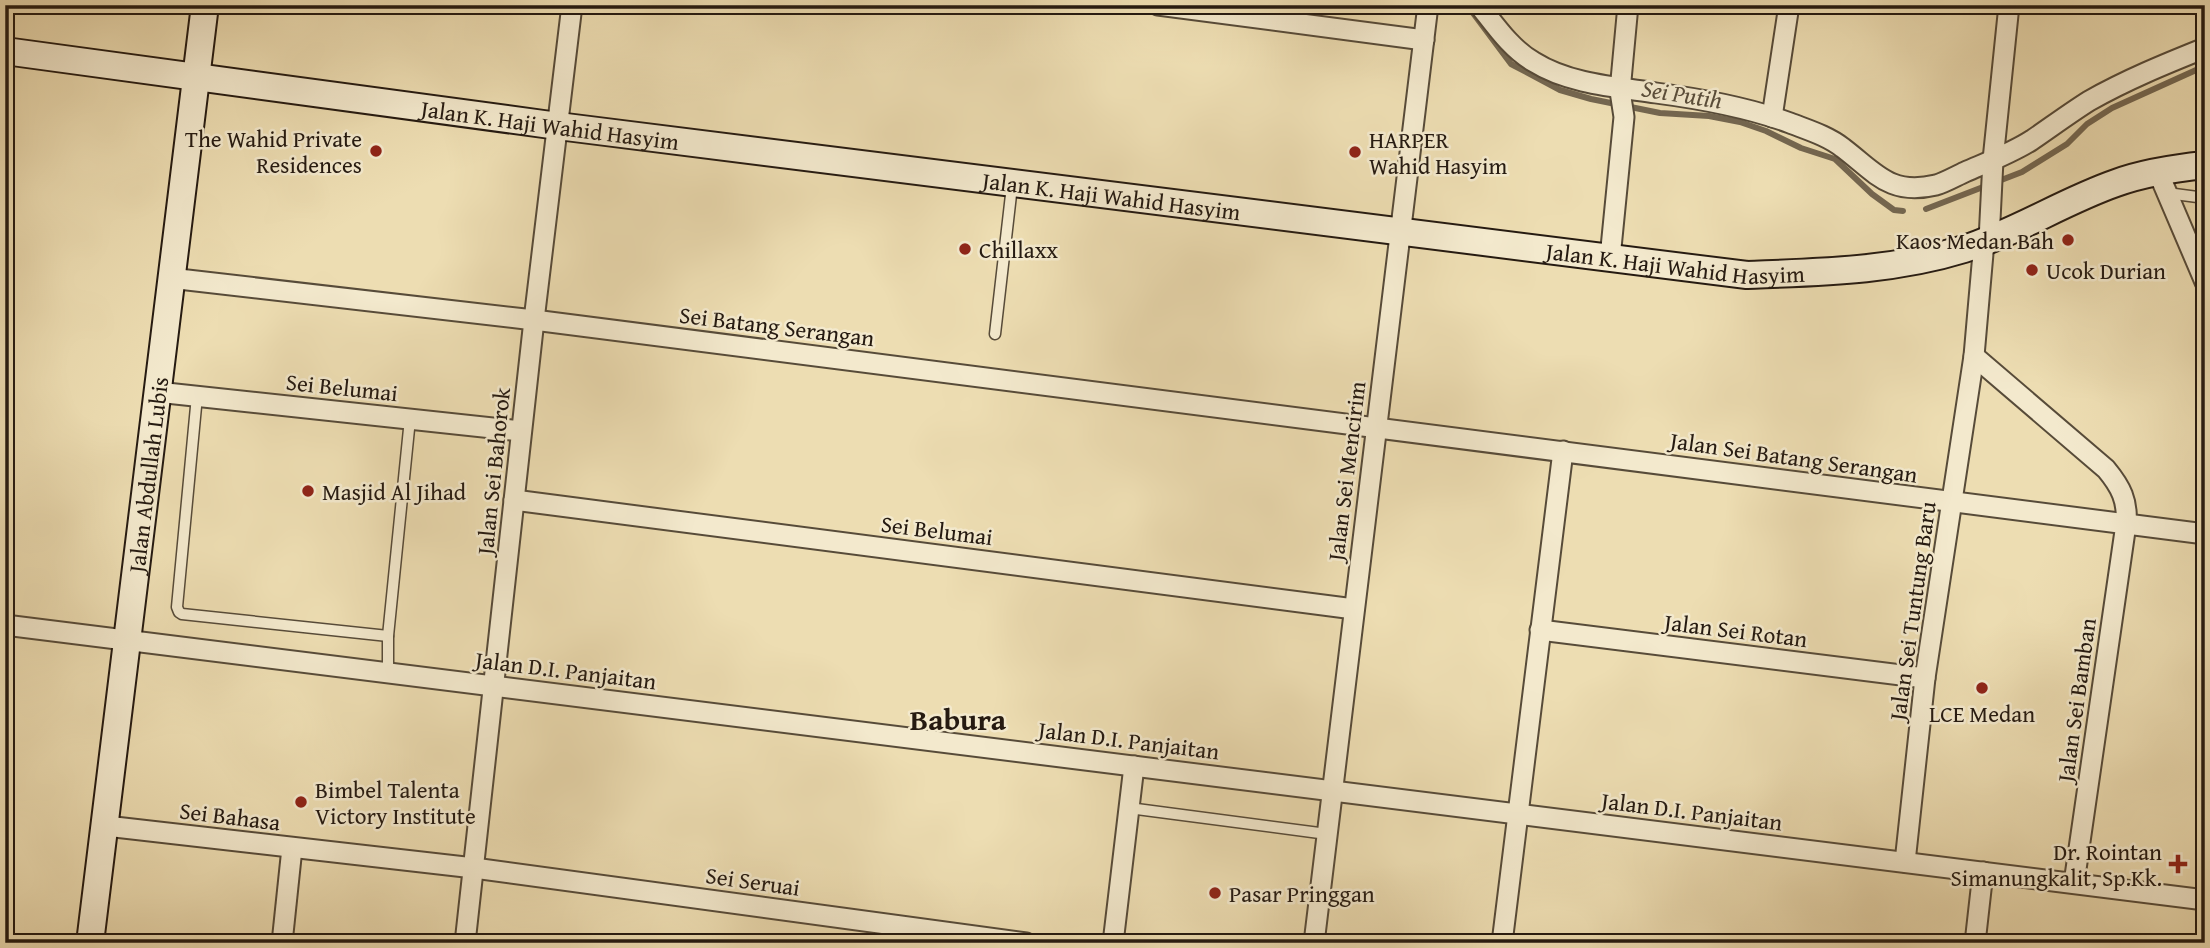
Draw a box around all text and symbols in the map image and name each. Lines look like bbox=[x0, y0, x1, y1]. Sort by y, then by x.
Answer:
water label: Sei Putih bbox=[1639, 70, 1725, 118]
street label: Jalan K. Haji Wahid Hasyim bbox=[416, 91, 681, 158]
place label: The Wahid Private Residences bbox=[185, 122, 362, 181]
place label: HARPER Wahid Hasyim bbox=[1369, 123, 1507, 182]
marker: The Wahid Private Residences bbox=[368, 143, 384, 159]
marker: HARPER Wahid Hasyim bbox=[1347, 144, 1363, 160]
street label: Jalan K. Haji Wahid Hasyim bbox=[978, 162, 1243, 228]
place label: Kaos Medan Bah bbox=[1896, 224, 2054, 257]
marker: Kaos Medan Bah bbox=[2060, 232, 2076, 248]
place label: Chillaxx bbox=[979, 233, 1058, 266]
street label: Jalan K. Haji Wahid Hasyim bbox=[1541, 233, 1806, 291]
marker: Chillaxx bbox=[957, 241, 973, 257]
place label: Ucok Durian bbox=[2046, 254, 2166, 287]
marker: Ucok Durian bbox=[2024, 262, 2040, 278]
street label: Sei Batang Serangan bbox=[678, 298, 876, 354]
street label: Sei Belumai bbox=[284, 365, 400, 409]
street label: Jalan Abdullah Lubis bbox=[119, 375, 176, 577]
street label: Jalan Sei Mencirim bbox=[1318, 379, 1373, 566]
street label: Jalan Sei Bahorok bbox=[467, 385, 518, 559]
street label: Jalan Sei Batang Serangan bbox=[1665, 423, 1920, 491]
place label: Masjid Al Jihad bbox=[322, 475, 467, 508]
marker: Masjid Al Jihad bbox=[300, 483, 316, 499]
street label: Jalan Sei Tuntung Baru bbox=[1880, 499, 1944, 726]
street label: Sei Belumai bbox=[879, 507, 995, 553]
street label: Jalan Sei Rotan bbox=[1660, 604, 1809, 655]
street label: Jalan Sei Bamban bbox=[2048, 616, 2104, 787]
street label: Jalan D.I. Panjaitan bbox=[471, 642, 659, 697]
marker: LCE Medan bbox=[1974, 680, 1990, 696]
district label: Babura bbox=[910, 697, 1007, 741]
place label: LCE Medan bbox=[1929, 697, 2035, 730]
street label: Jalan D.I. Panjaitan bbox=[1034, 712, 1222, 767]
place label: Bimbel Talenta Victory Institute bbox=[315, 773, 476, 832]
street label: Jalan D.I. Panjaitan bbox=[1597, 783, 1785, 838]
street label: Sei Bahasa bbox=[178, 793, 282, 839]
marker: Bimbel Talenta Victory Institute bbox=[293, 794, 309, 810]
place label: Dr. Rointan Simanungkalit, Sp.Kk. bbox=[1951, 835, 2162, 894]
marker: Dr. Rointan Simanungkalit, Sp.Kk. bbox=[2168, 854, 2188, 874]
street label: Sei Seruai bbox=[704, 858, 802, 904]
place label: Pasar Pringgan bbox=[1229, 877, 1375, 910]
marker: Pasar Pringgan bbox=[1207, 885, 1223, 901]

